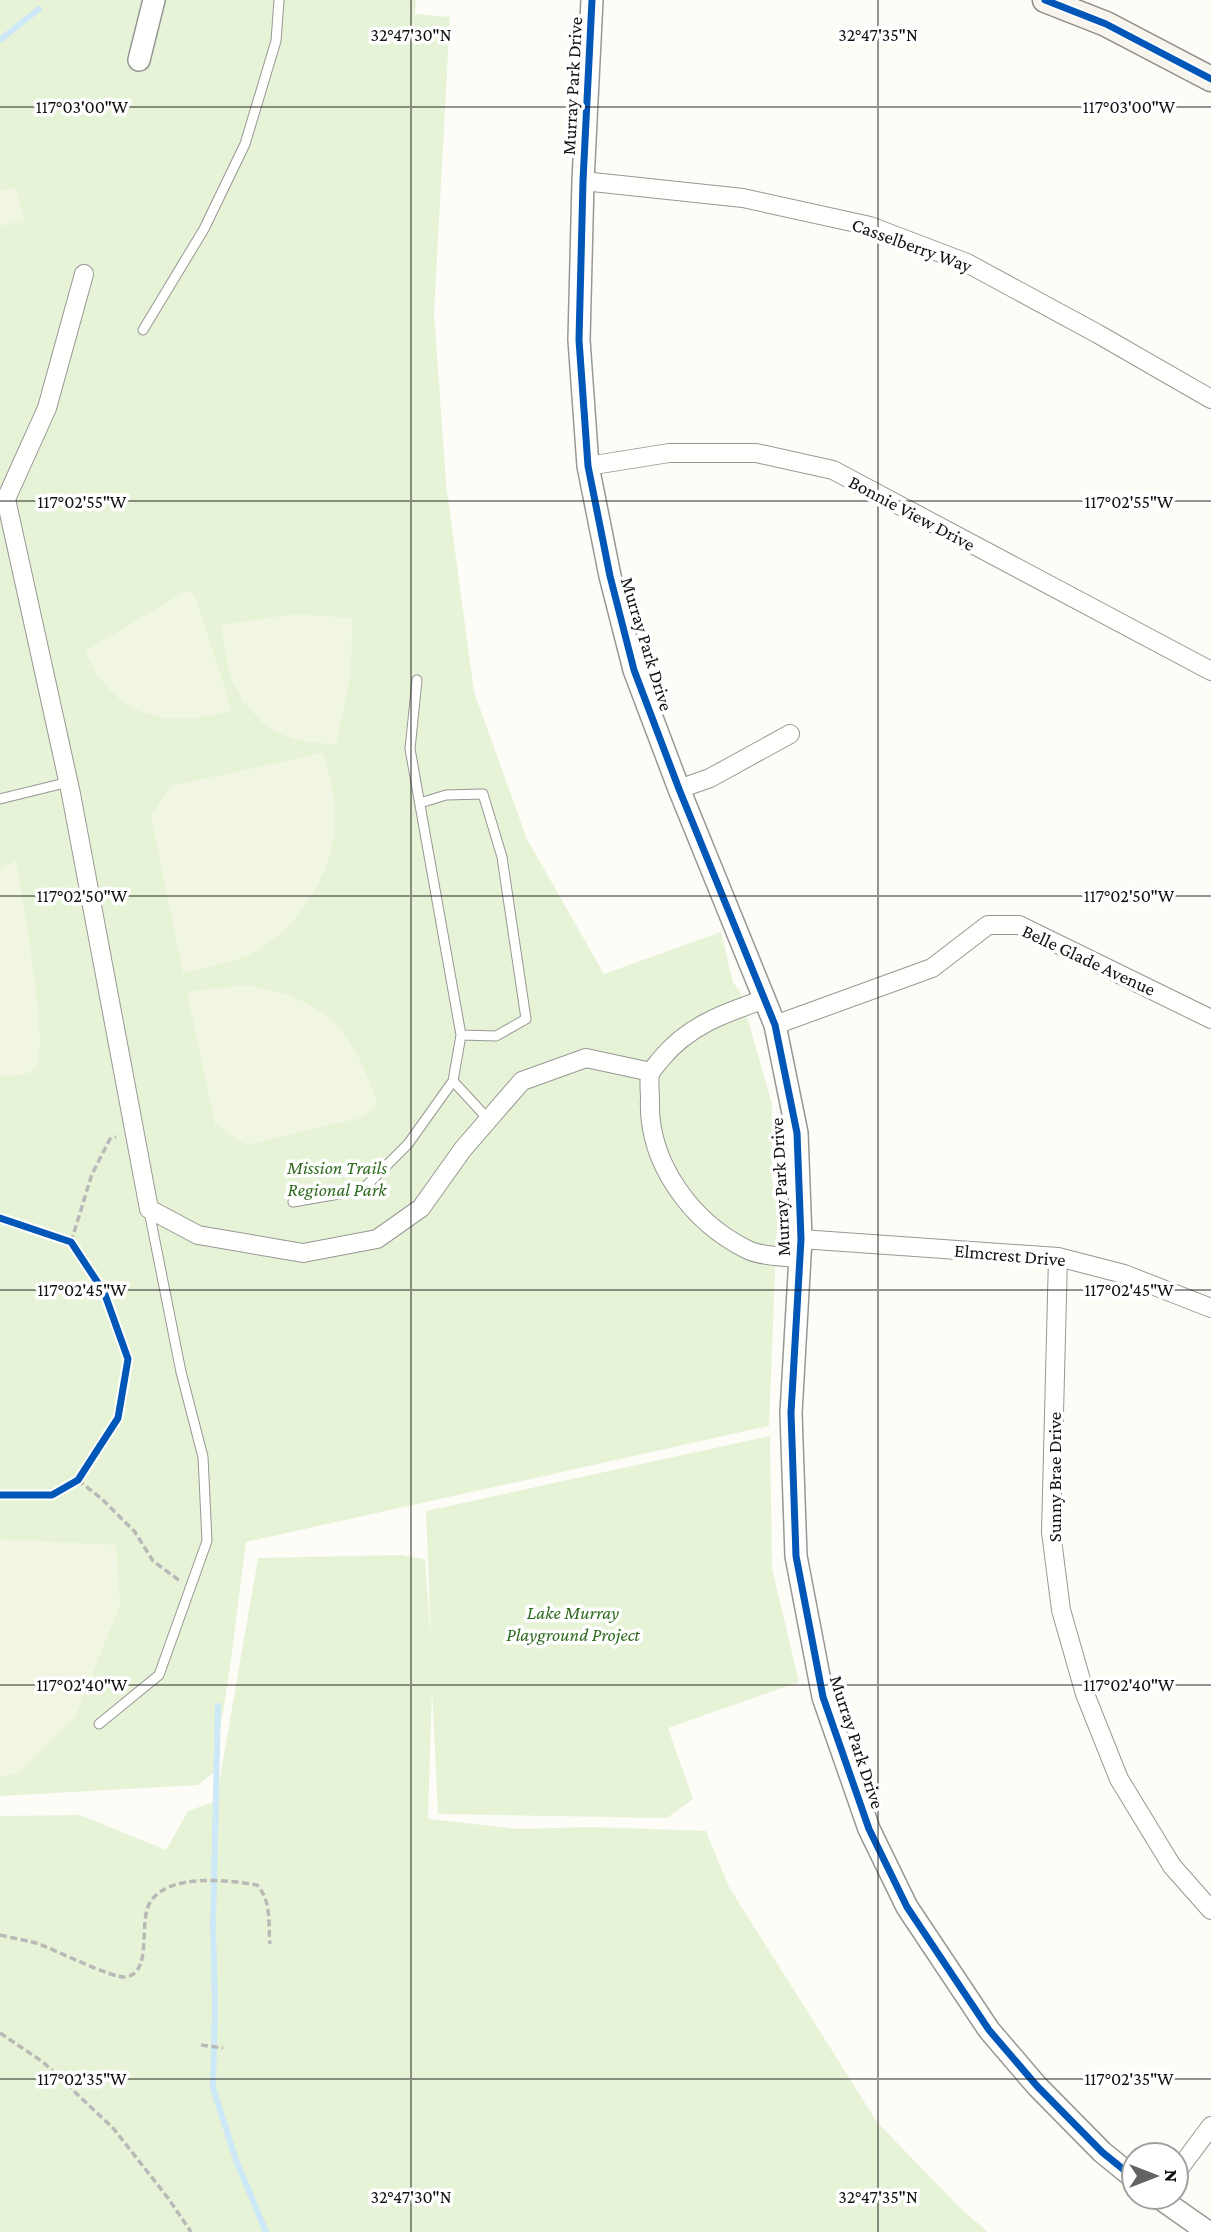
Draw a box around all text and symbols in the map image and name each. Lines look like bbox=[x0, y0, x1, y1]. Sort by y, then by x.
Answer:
street label: Murray Park Drive bbox=[558, 16, 586, 156]
text: 32°47'30"N bbox=[370, 25, 452, 45]
text: 32°47'35"N bbox=[838, 25, 918, 45]
text: 117°03'00"W bbox=[36, 97, 129, 117]
text: 117°03'00"W bbox=[1083, 97, 1176, 117]
street label: Casselberry Way bbox=[849, 214, 975, 277]
street label: Bonnie View Drive bbox=[845, 471, 979, 555]
text: 117°02'55"W bbox=[38, 492, 127, 512]
text: 117°02'55"W bbox=[1085, 492, 1174, 512]
street label: Murray Park Drive bbox=[617, 575, 677, 713]
text: 117°02'50"W bbox=[37, 886, 128, 906]
text: 117°02'50"W bbox=[1084, 886, 1175, 906]
street label: Belle Glade Avenue bbox=[1019, 920, 1159, 1000]
street label: Murray Park Drive bbox=[766, 1117, 794, 1257]
park label: Mission Trails Regional Park bbox=[286, 1157, 387, 1200]
street label: Elmcrest Drive bbox=[953, 1240, 1067, 1270]
text: 117°02'45"W bbox=[37, 1280, 127, 1300]
text: 117°02'45"W bbox=[1084, 1280, 1174, 1300]
street label: Sunny Brae Drive bbox=[1044, 1412, 1065, 1542]
park label: Lake Murray Playground Project bbox=[506, 1602, 640, 1646]
street label: Murray Park Drive bbox=[826, 1673, 888, 1811]
text: 117°02'40"W bbox=[37, 1675, 128, 1695]
text: 117°02'40"W bbox=[1084, 1675, 1175, 1695]
text: 117°02'35"W bbox=[37, 2069, 127, 2089]
text: 117°02'35"W bbox=[1084, 2069, 1174, 2089]
north arrow bbox=[1120, 2141, 1190, 2211]
text: N bbox=[1161, 2170, 1182, 2183]
text: 32°47'30"N bbox=[370, 2187, 452, 2207]
text: 32°47'35"N bbox=[838, 2187, 918, 2207]

